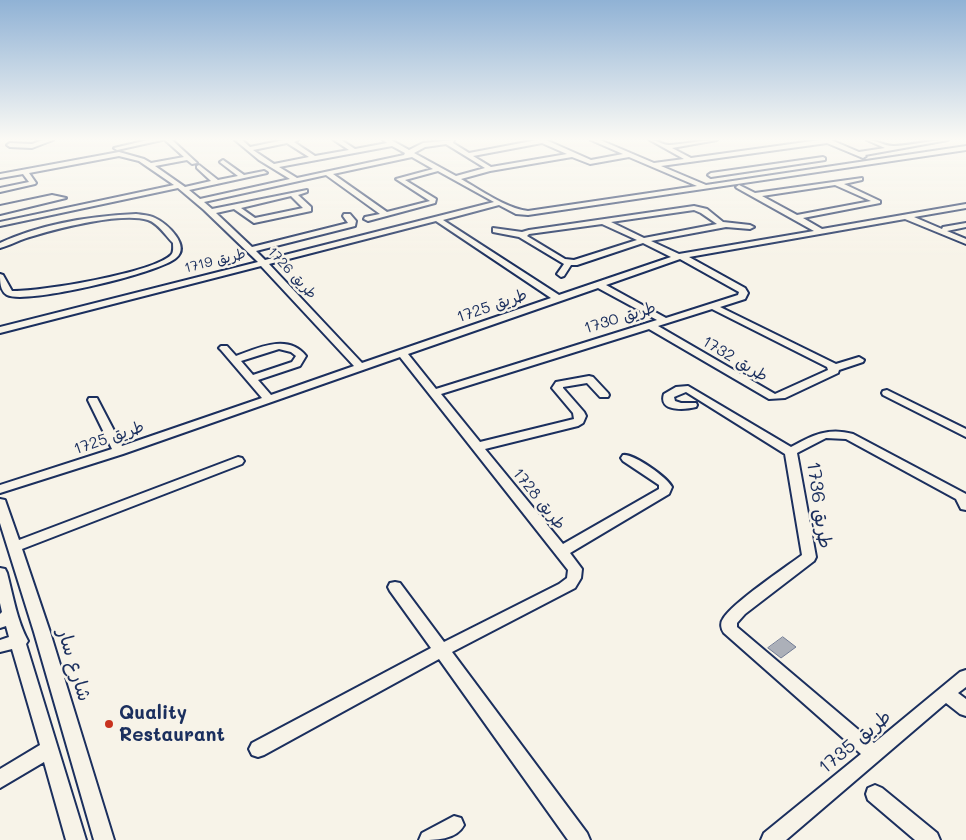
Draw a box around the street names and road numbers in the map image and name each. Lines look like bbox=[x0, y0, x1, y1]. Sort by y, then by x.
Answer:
street label: طريق 1726 bbox=[264, 244, 320, 302]
street label: طريق 1719 bbox=[183, 245, 247, 277]
street label: طريق 1725 bbox=[454, 285, 530, 327]
street label: طريق 1730 bbox=[582, 298, 658, 338]
street label: طريق 1732 bbox=[699, 332, 771, 386]
street label: طريق 1725 bbox=[71, 417, 147, 459]
street label: طريق 1736 bbox=[802, 460, 836, 550]
street label: طريق 1728 bbox=[508, 464, 570, 534]
street label: شارع سار bbox=[52, 626, 96, 704]
street label: طريق 1735 bbox=[814, 705, 896, 779]

